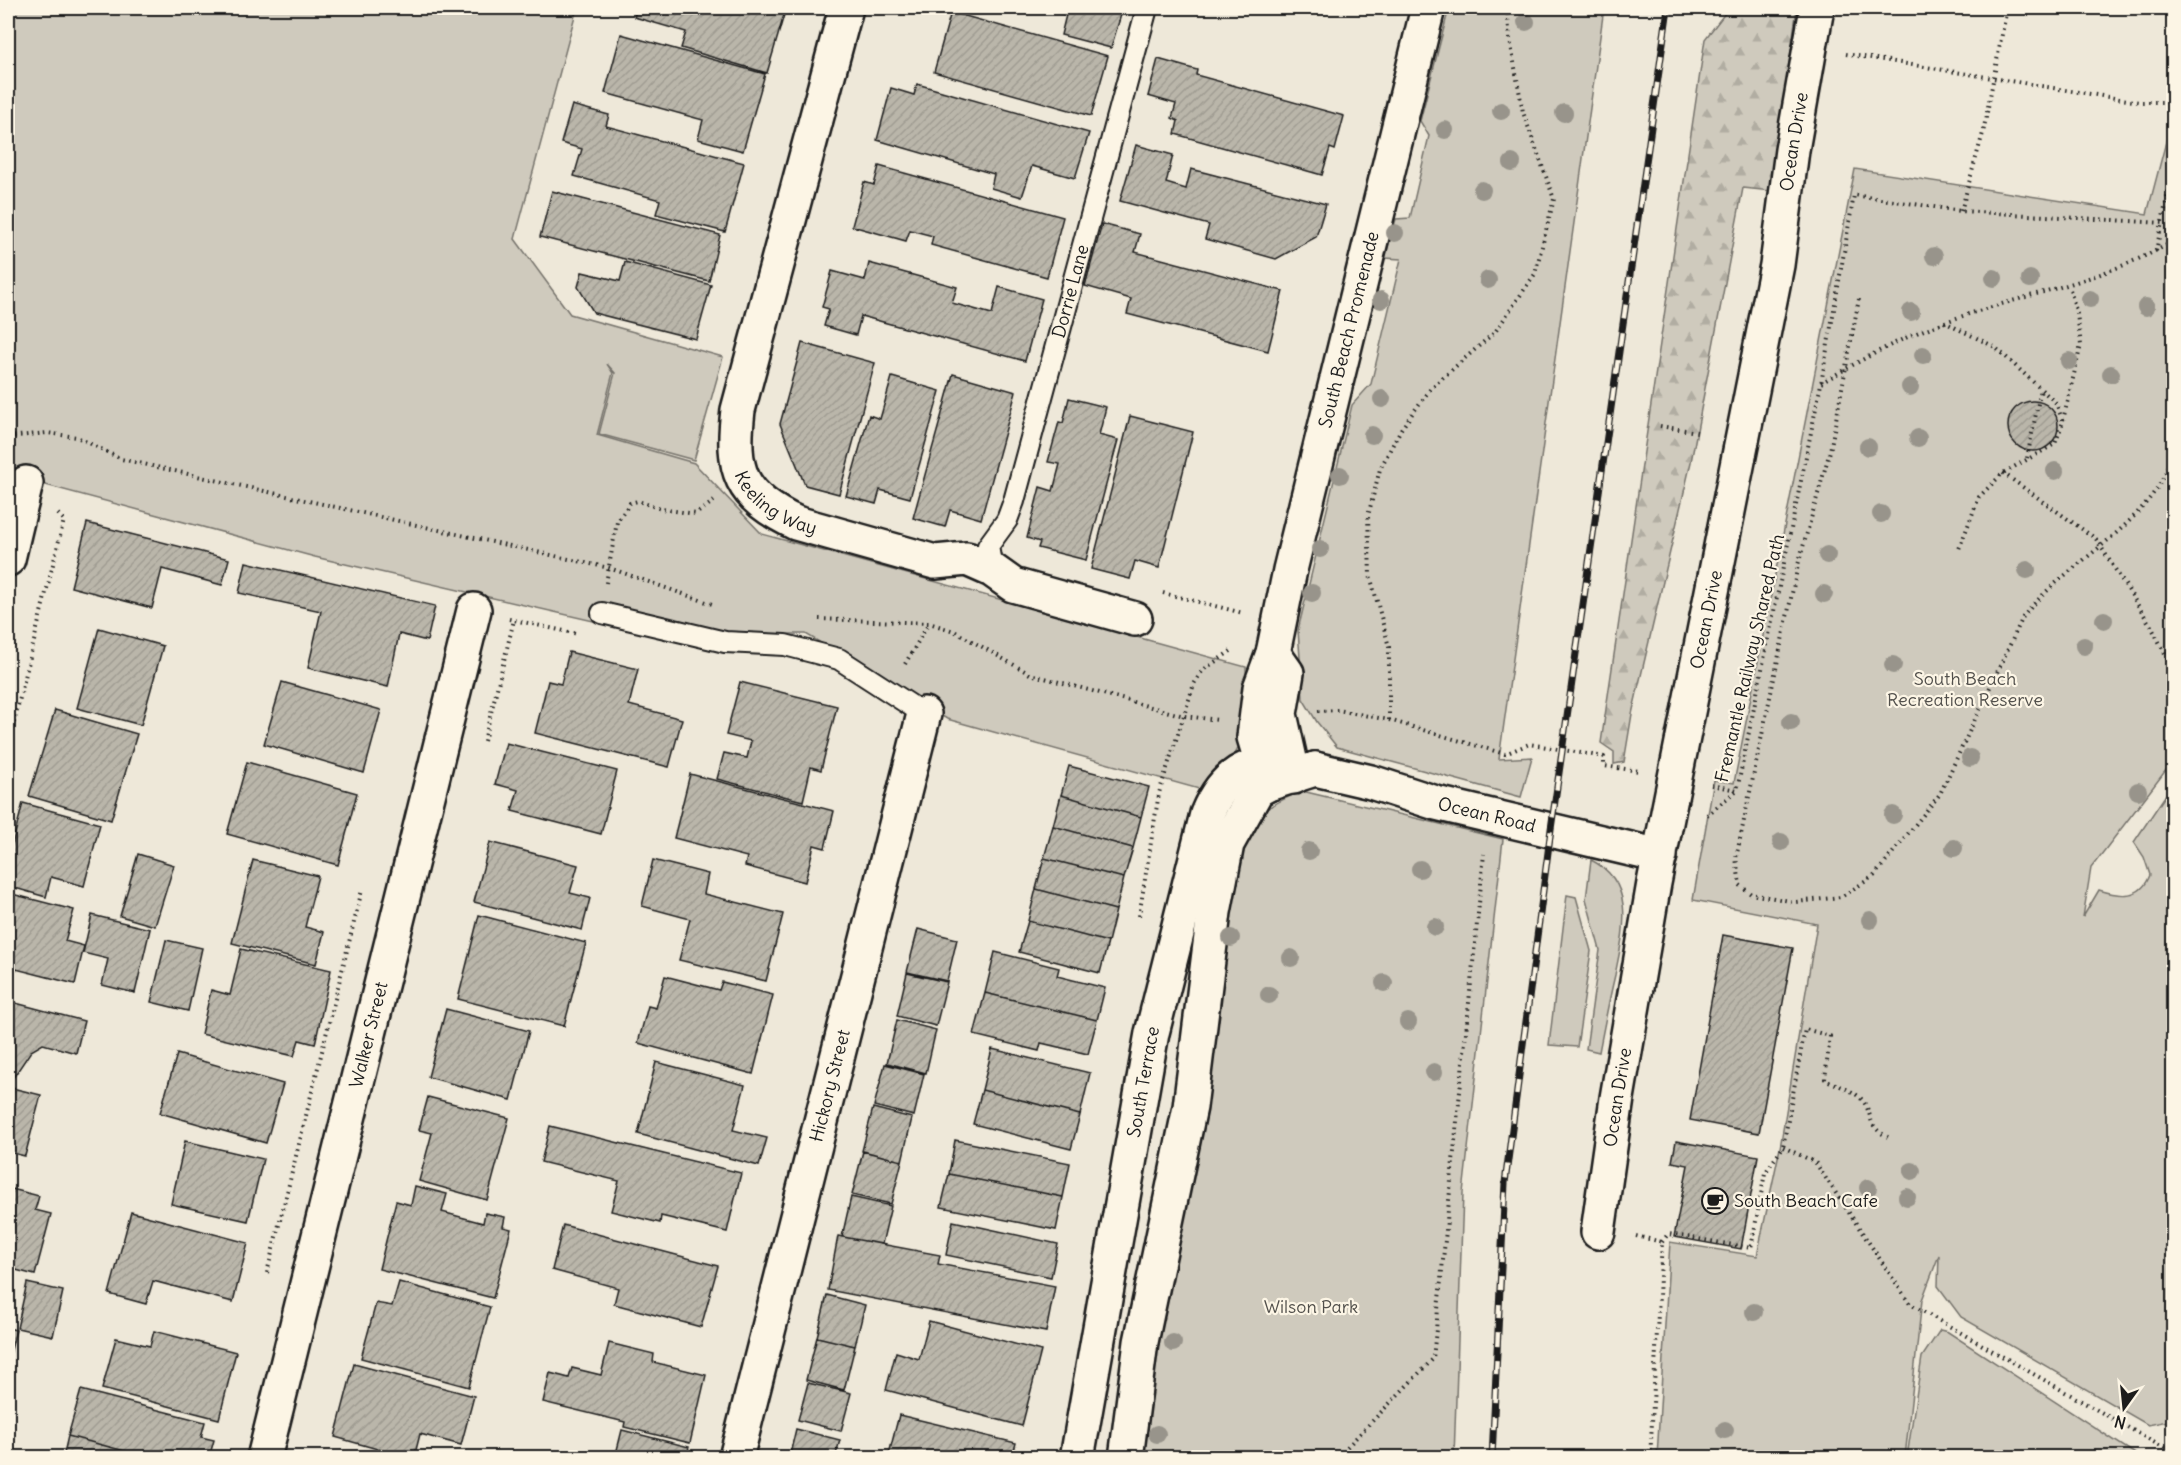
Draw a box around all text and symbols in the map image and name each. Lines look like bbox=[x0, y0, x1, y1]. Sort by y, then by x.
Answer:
street label: Ocean Drive bbox=[1775, 90, 1813, 193]
street label: South Beach Promenade bbox=[1313, 229, 1384, 430]
street label: Dorrie Lane bbox=[1047, 242, 1094, 340]
street label: Keeling Way bbox=[730, 467, 819, 539]
street label: Fremantle Railway Shared Path bbox=[1710, 532, 1789, 784]
street label: Ocean Drive bbox=[1685, 568, 1727, 671]
park label: South Beach Recreation Reserve bbox=[1887, 667, 2043, 711]
street label: Ocean Road bbox=[1436, 792, 1538, 837]
street label: Walker Street bbox=[344, 979, 393, 1090]
street label: South Terrace bbox=[1122, 1024, 1164, 1139]
street label: Hickory Street bbox=[804, 1027, 855, 1144]
street label: Ocean Drive bbox=[1598, 1046, 1636, 1148]
cafe icon: South Beach Cafe bbox=[1700, 1186, 1730, 1216]
place label: South Beach Cafe bbox=[1734, 1189, 1878, 1212]
park label: Wilson Park bbox=[1264, 1295, 1358, 1318]
north arrow bbox=[2094, 1378, 2154, 1438]
text: N bbox=[2112, 1411, 2128, 1434]

